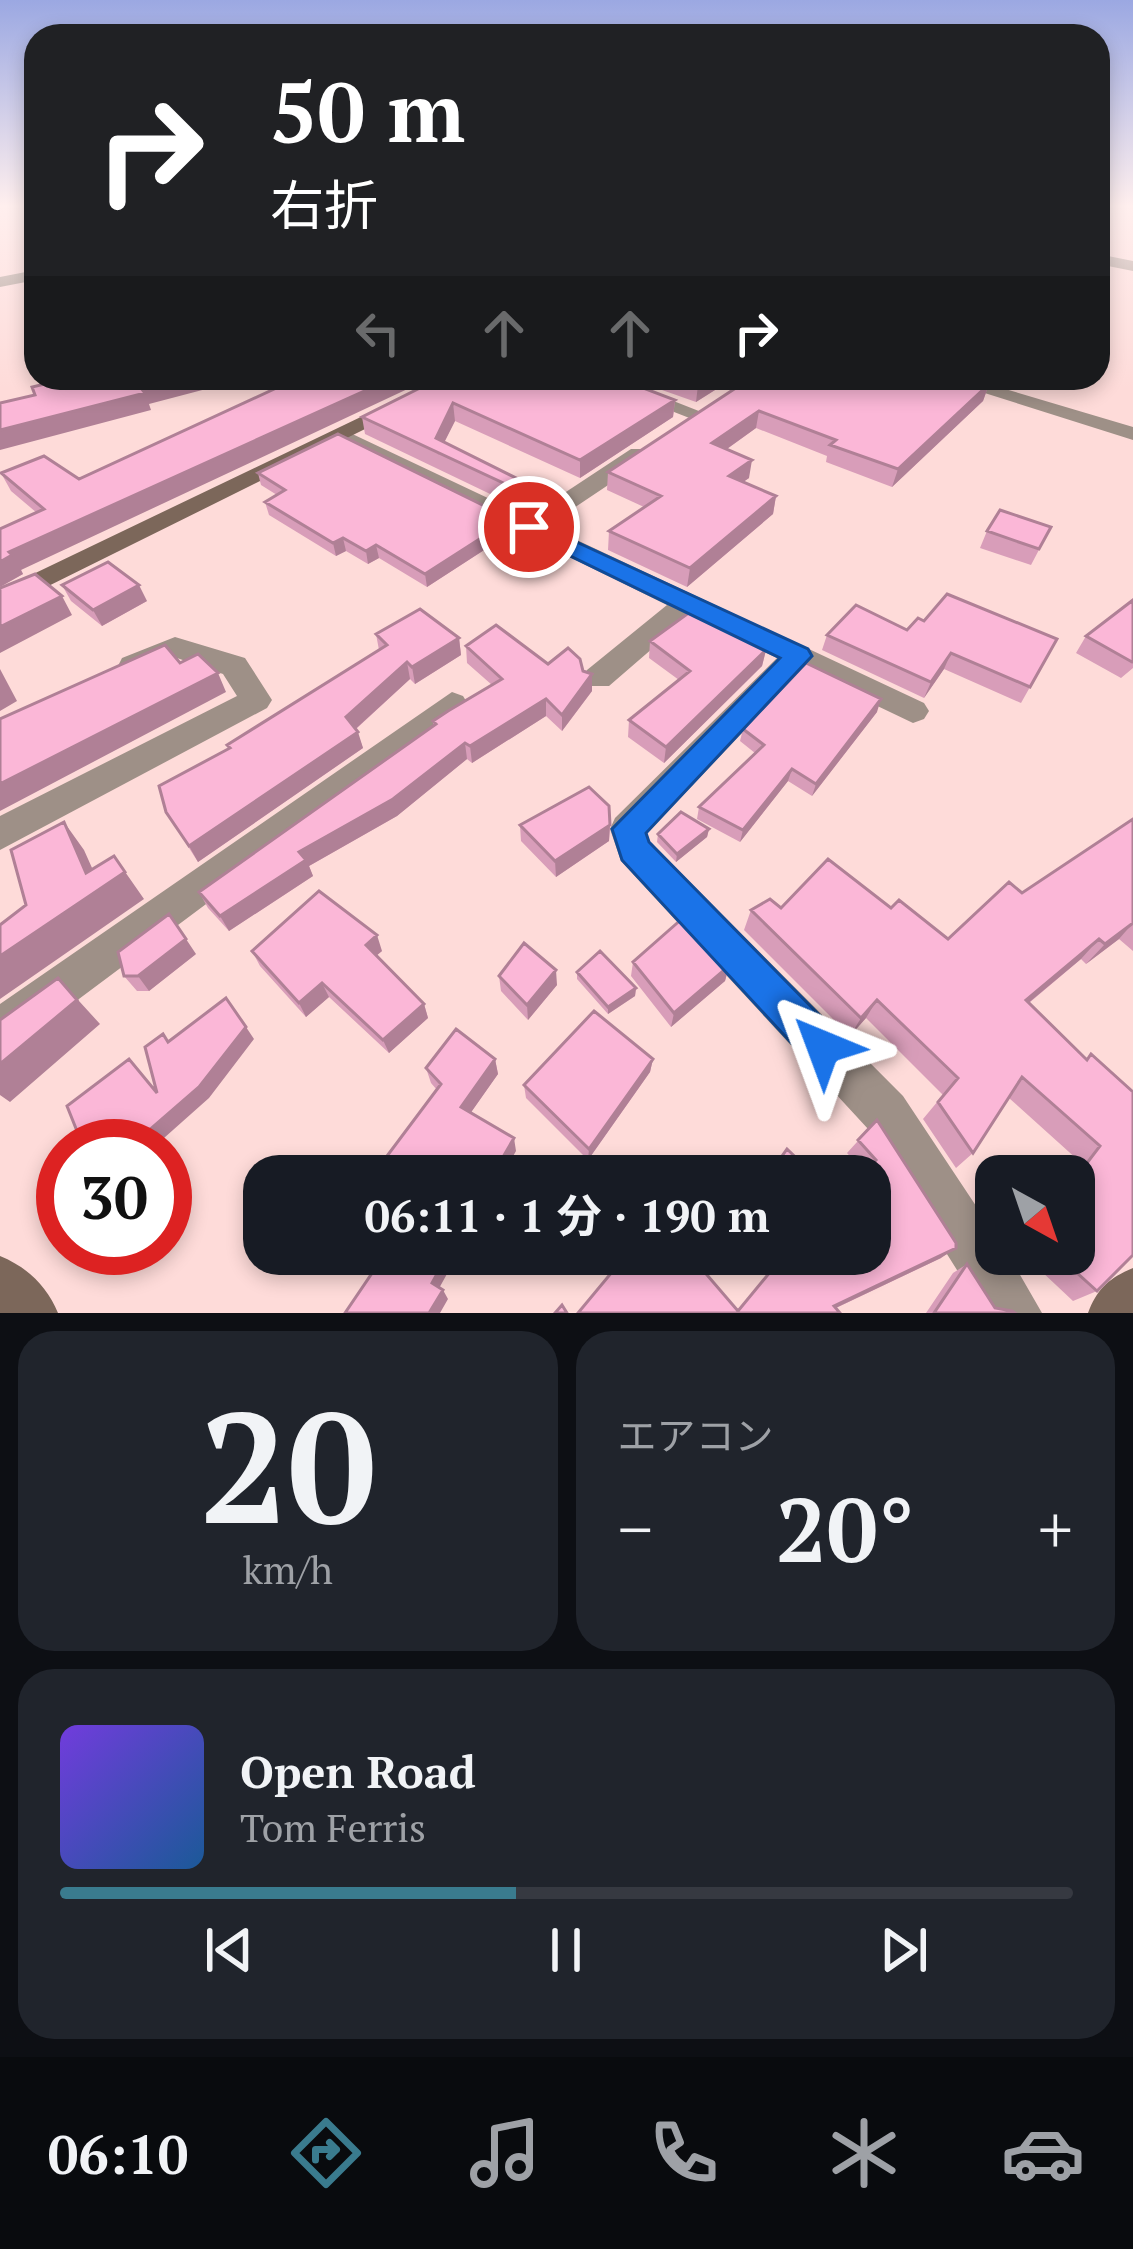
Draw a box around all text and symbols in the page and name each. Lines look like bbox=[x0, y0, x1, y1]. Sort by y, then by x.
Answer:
text: 50 m bbox=[270, 55, 465, 166]
icon: right bbox=[72, 72, 228, 228]
text: 右折 bbox=[270, 169, 378, 240]
icon: left bbox=[345, 300, 411, 366]
icon: ahead bbox=[471, 300, 537, 366]
icon: ahead bbox=[597, 300, 663, 366]
icon: right bbox=[723, 300, 789, 366]
pin bbox=[478, 476, 580, 578]
icon: arrive bbox=[496, 494, 562, 560]
position arrow bbox=[760, 984, 886, 1110]
speed limit sign: 30 bbox=[36, 1119, 192, 1275]
north arrow bbox=[975, 1155, 1095, 1275]
map controls bbox=[975, 1155, 1095, 1275]
text: 06:11 · 1 分 · 190 m bbox=[365, 1185, 769, 1245]
text: 20 bbox=[200, 1361, 376, 1568]
text: エアコン bbox=[618, 1409, 774, 1461]
text: 20° bbox=[776, 1468, 915, 1588]
text: − bbox=[618, 1484, 653, 1572]
text: + bbox=[1038, 1484, 1073, 1572]
text: km/h bbox=[243, 1543, 333, 1595]
text: Open Road bbox=[240, 1741, 476, 1801]
text: Tom Ferris bbox=[240, 1801, 426, 1853]
icon: previous bbox=[196, 1917, 262, 1983]
icon: pause bbox=[533, 1917, 599, 1983]
icon: next bbox=[871, 1917, 937, 1983]
icon: directions bbox=[284, 2111, 368, 2195]
icon: music bbox=[463, 2111, 547, 2195]
icon: phone bbox=[642, 2111, 726, 2195]
icon: climate bbox=[822, 2111, 906, 2195]
icon: car bbox=[1001, 2111, 1085, 2195]
text: 06:10 bbox=[48, 2118, 188, 2189]

